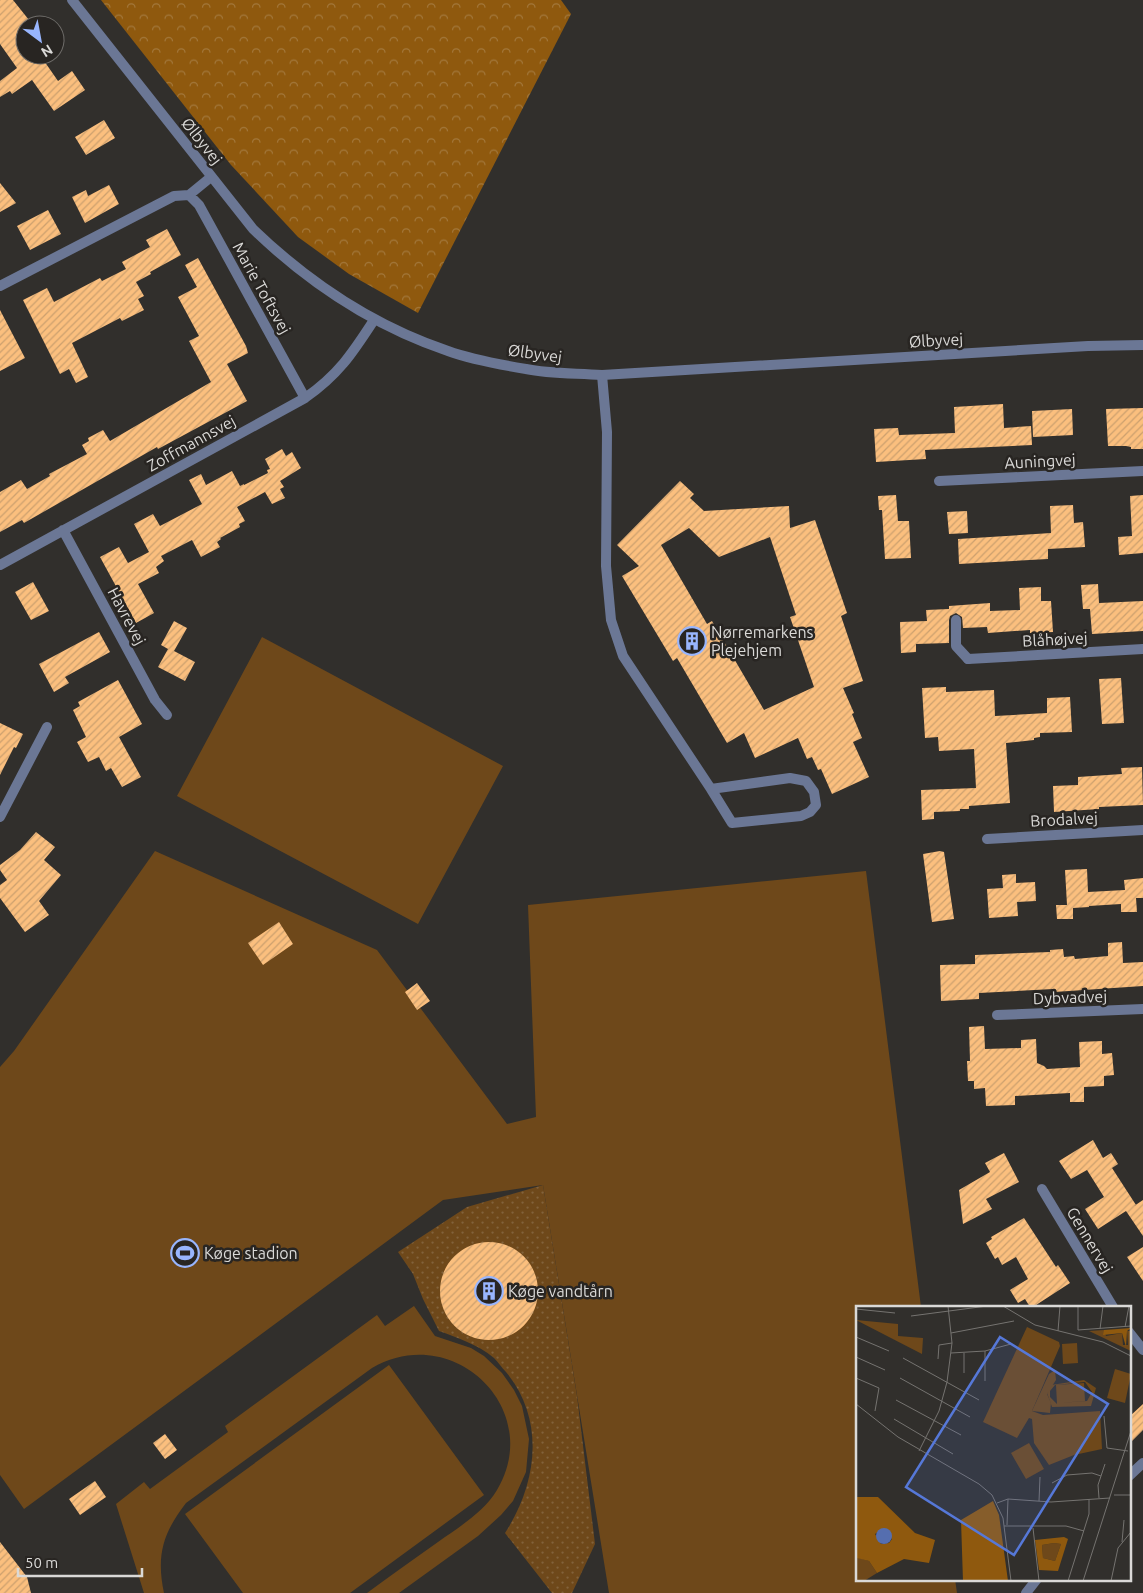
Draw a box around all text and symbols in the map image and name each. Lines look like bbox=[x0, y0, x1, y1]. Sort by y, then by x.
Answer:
north arrow bbox=[15, 15, 65, 65]
text: N bbox=[38, 41, 56, 61]
street label: Ølbyvej bbox=[178, 114, 226, 168]
street label: Marie Toftsvej bbox=[229, 239, 295, 337]
street label: Ølbyvej bbox=[908, 330, 964, 350]
street label: Ølbyvej bbox=[507, 340, 563, 366]
street label: Zoffmannsvej bbox=[144, 411, 238, 475]
street label: Auningvej bbox=[1004, 450, 1076, 472]
street label: Havrevej bbox=[104, 584, 150, 648]
place label: Nørremarkens Plejehjem bbox=[711, 623, 814, 659]
building icon: Nørremarkens Plejehjem bbox=[677, 626, 707, 656]
street label: Blåhøjvej bbox=[1022, 628, 1088, 650]
street label: Brodalvej bbox=[1030, 808, 1098, 830]
street label: Dybvadvej bbox=[1033, 987, 1107, 1007]
street label: Gennervej bbox=[1063, 1204, 1117, 1276]
sports icon: Køge stadion bbox=[170, 1238, 200, 1268]
place label: Køge stadion bbox=[204, 1244, 298, 1262]
building icon: Køge vandtårn bbox=[474, 1276, 504, 1306]
place label: Køge vandtårn bbox=[508, 1282, 613, 1300]
inset map bbox=[856, 1306, 1130, 1580]
scale bar bbox=[18, 1546, 141, 1578]
text: 50 m bbox=[25, 1554, 58, 1571]

